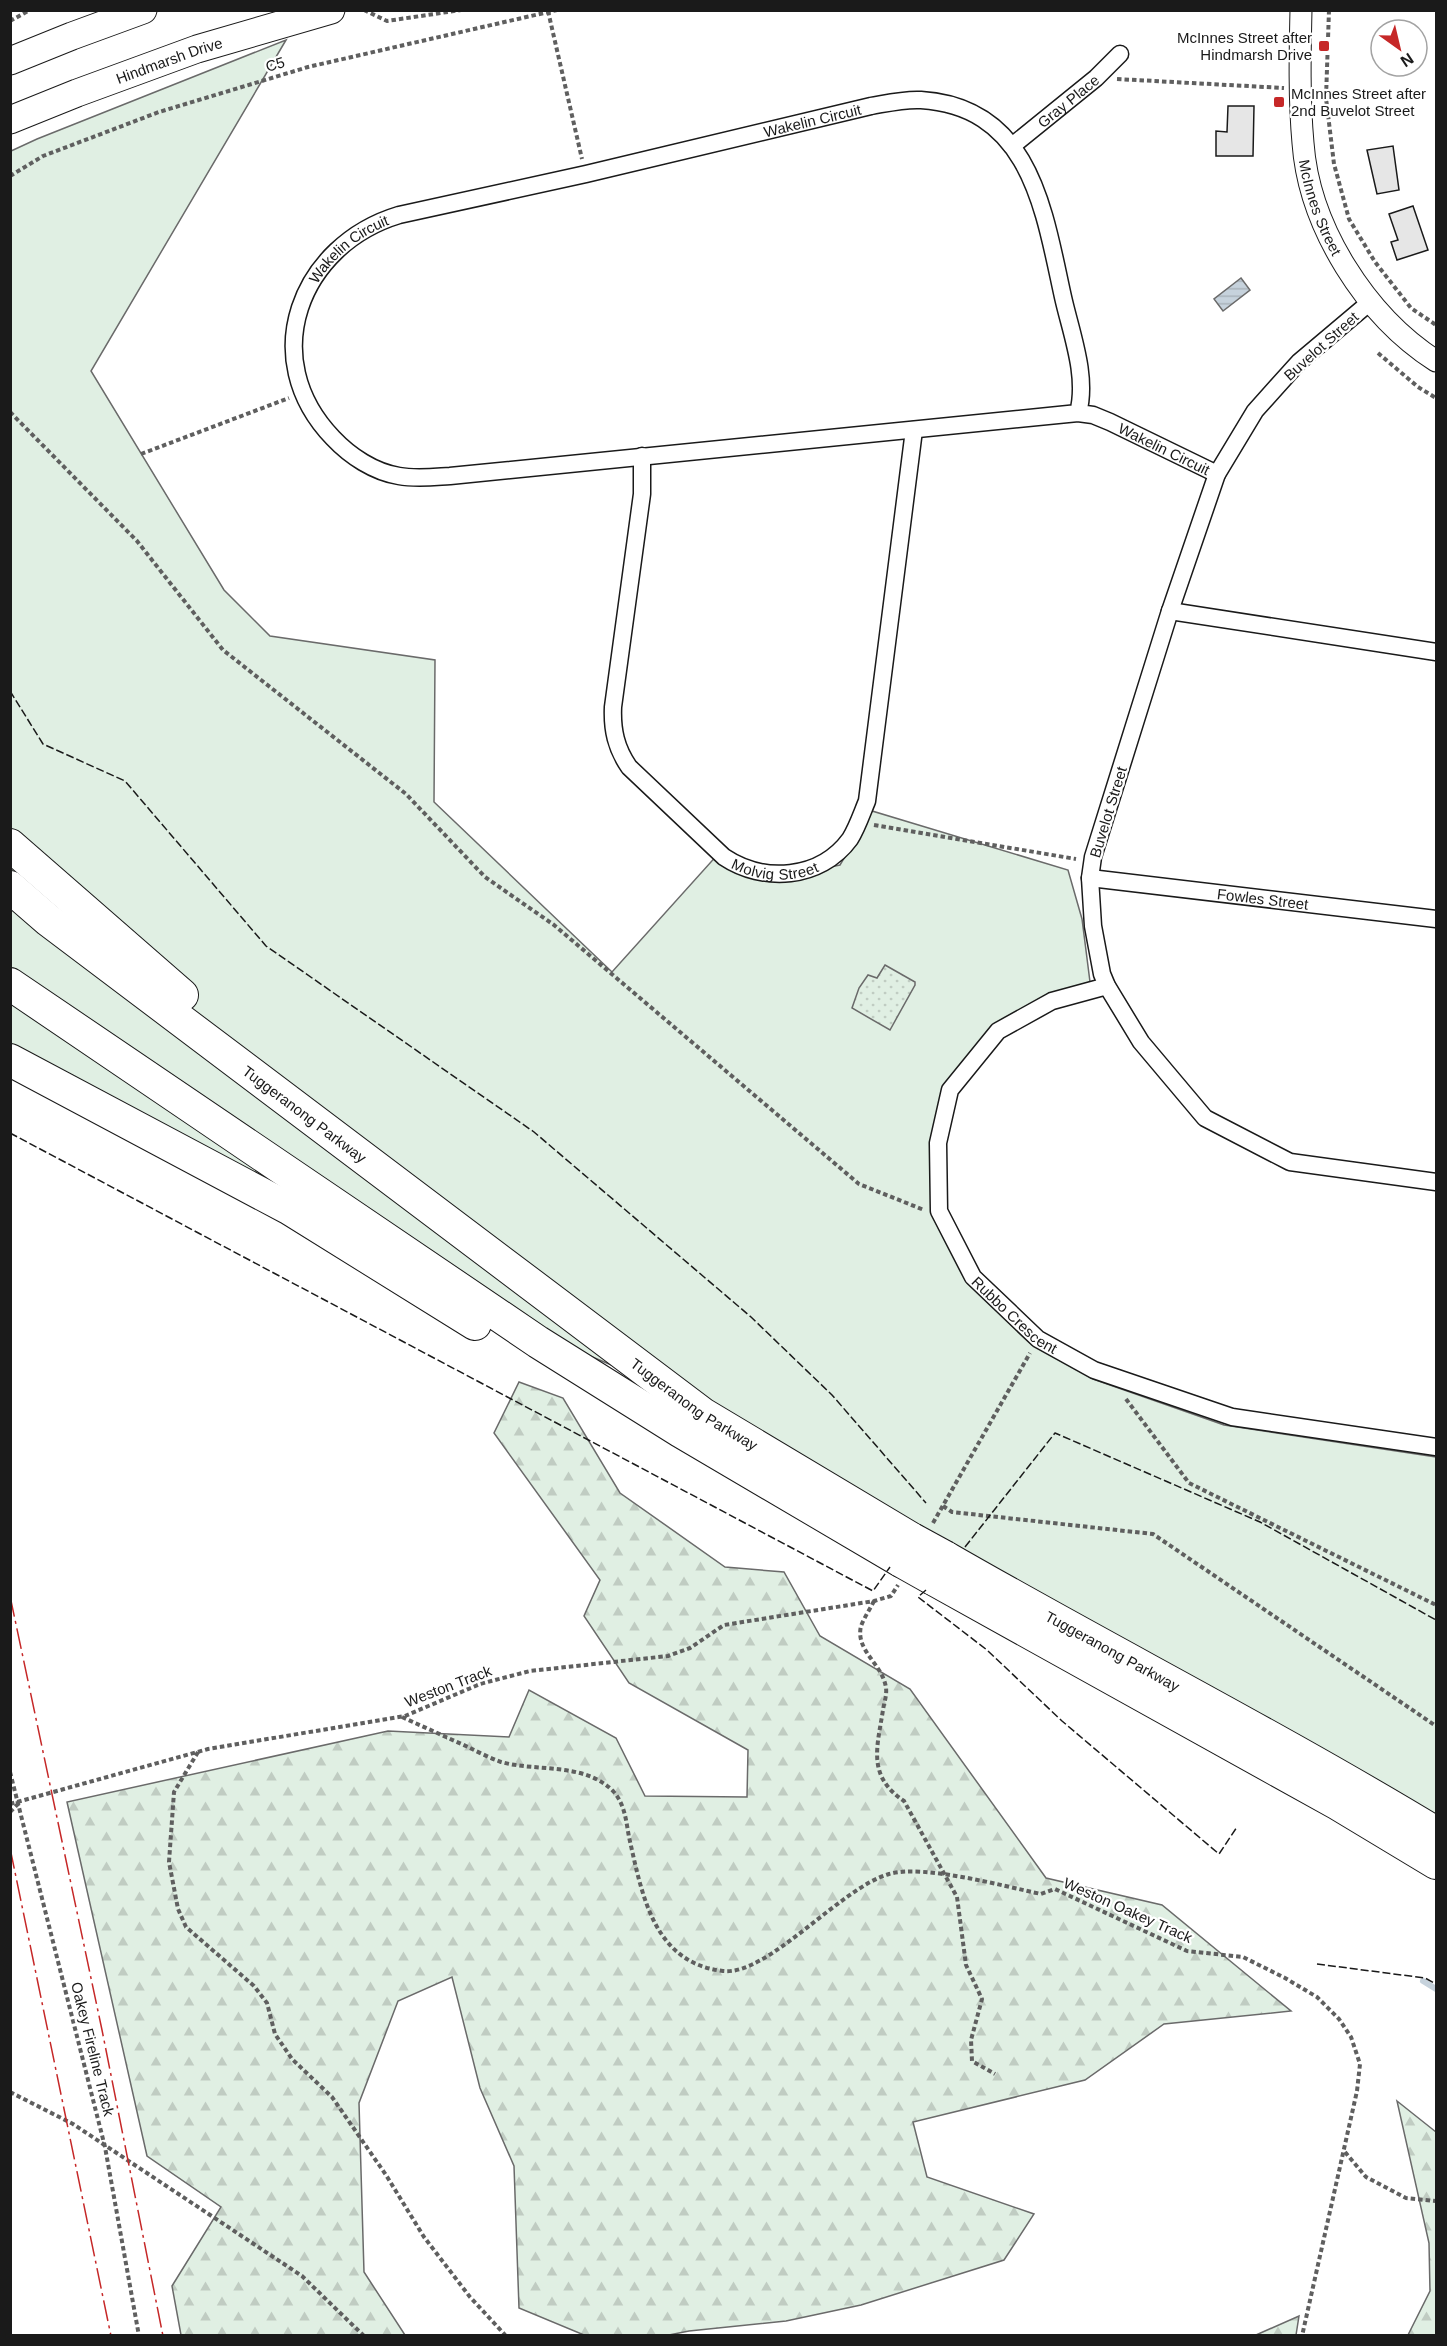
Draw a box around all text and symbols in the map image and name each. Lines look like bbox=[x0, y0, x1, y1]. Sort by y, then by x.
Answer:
north arrow bbox=[1369, 18, 1429, 78]
place label: McInnes Street after Hindmarsh Drive bbox=[1177, 29, 1312, 63]
street label: Hindmarsh Drive bbox=[113, 34, 224, 87]
marker: McInnes Street after Hindmarsh Drive bbox=[1317, 39, 1331, 53]
text: N bbox=[1398, 50, 1417, 70]
street label: C5 bbox=[263, 53, 287, 75]
street label: Gray Place bbox=[1034, 71, 1102, 131]
place label: McInnes Street after 2nd Buvelot Street bbox=[1291, 85, 1426, 119]
marker: McInnes Street after 2nd Buvelot Street bbox=[1272, 95, 1286, 109]
street label: Wakelin Circuit bbox=[762, 100, 863, 140]
street label: McInnes Street bbox=[1296, 158, 1346, 259]
street label: Wakelin Circuit bbox=[305, 211, 391, 286]
street label: Buvelot Street bbox=[1280, 308, 1362, 384]
street label: Wakelin Circuit bbox=[1116, 419, 1214, 478]
street label: Buvelot Street bbox=[1086, 764, 1130, 860]
street label: Molvig Street bbox=[729, 855, 821, 882]
street label: Fowles Street bbox=[1216, 885, 1310, 912]
street label: Tuggeranong Parkway bbox=[240, 1062, 370, 1166]
street label: Rubbo Crescent bbox=[969, 1272, 1061, 1357]
street label: Tuggeranong Parkway bbox=[628, 1354, 761, 1454]
street label: Tuggeranong Parkway bbox=[1043, 1607, 1183, 1694]
street label: Weston Track bbox=[402, 1662, 494, 1710]
street label: Weston Oakey Track bbox=[1061, 1874, 1195, 1946]
street label: Oakey Fireline Track bbox=[68, 1980, 118, 2118]

